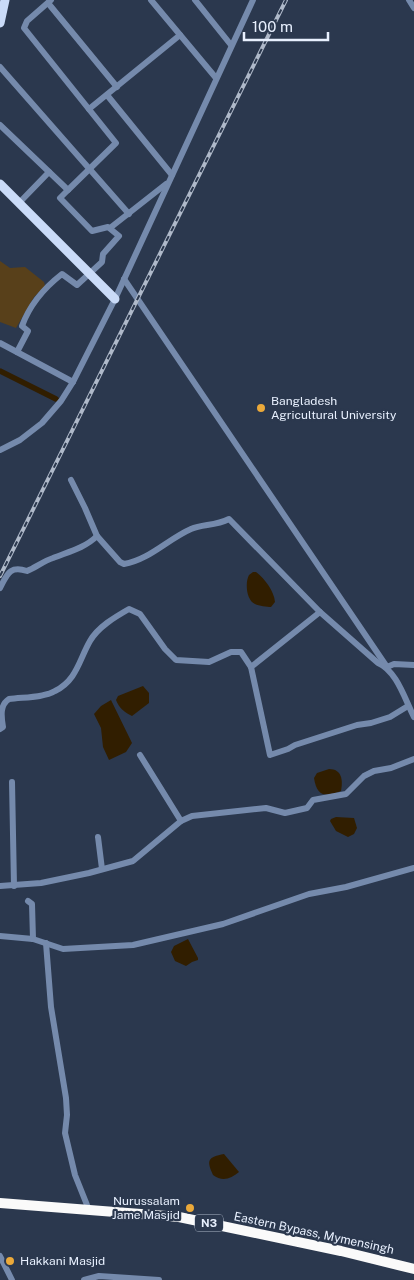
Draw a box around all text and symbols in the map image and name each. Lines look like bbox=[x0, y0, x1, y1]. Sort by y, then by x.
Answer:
scale bar bbox=[244, 10, 328, 42]
text: 100 m bbox=[252, 18, 293, 35]
place label: Bangladesh Agricultural University bbox=[271, 394, 397, 422]
marker: Bangladesh Agricultural University bbox=[255, 402, 267, 414]
place label: Nurussalam Jame Masjid bbox=[112, 1194, 180, 1222]
marker: Nurussalam Jame Masjid bbox=[184, 1202, 196, 1214]
street label: Eastern Bypass, Mymensingh bbox=[233, 1209, 395, 1257]
road number: N3 bbox=[195, 1214, 223, 1232]
place label: Hakkani Masjid bbox=[20, 1254, 105, 1268]
marker: Hakkani Masjid bbox=[4, 1255, 16, 1267]

